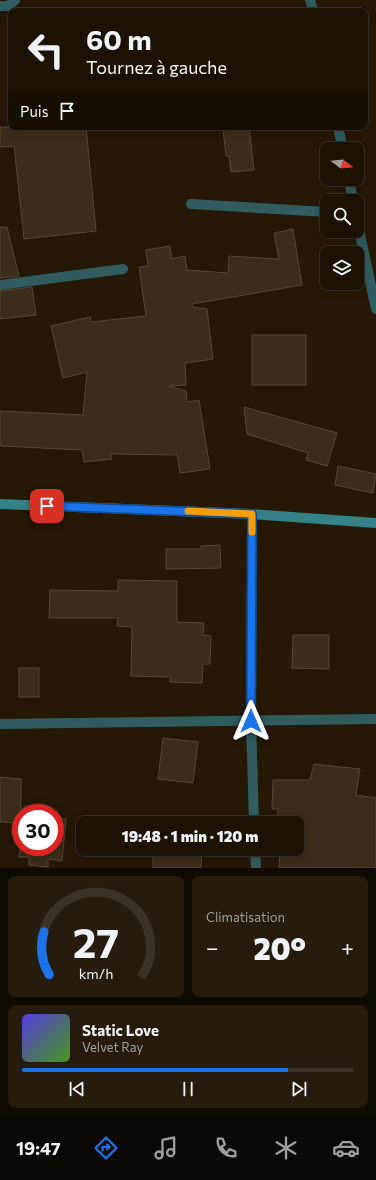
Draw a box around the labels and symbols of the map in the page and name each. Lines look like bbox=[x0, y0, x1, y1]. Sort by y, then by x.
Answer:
north arrow bbox=[320, 142, 364, 186]
pin bbox=[30, 489, 64, 523]
position arrow bbox=[230, 700, 272, 742]
speed limit sign: 30 bbox=[12, 804, 64, 856]

